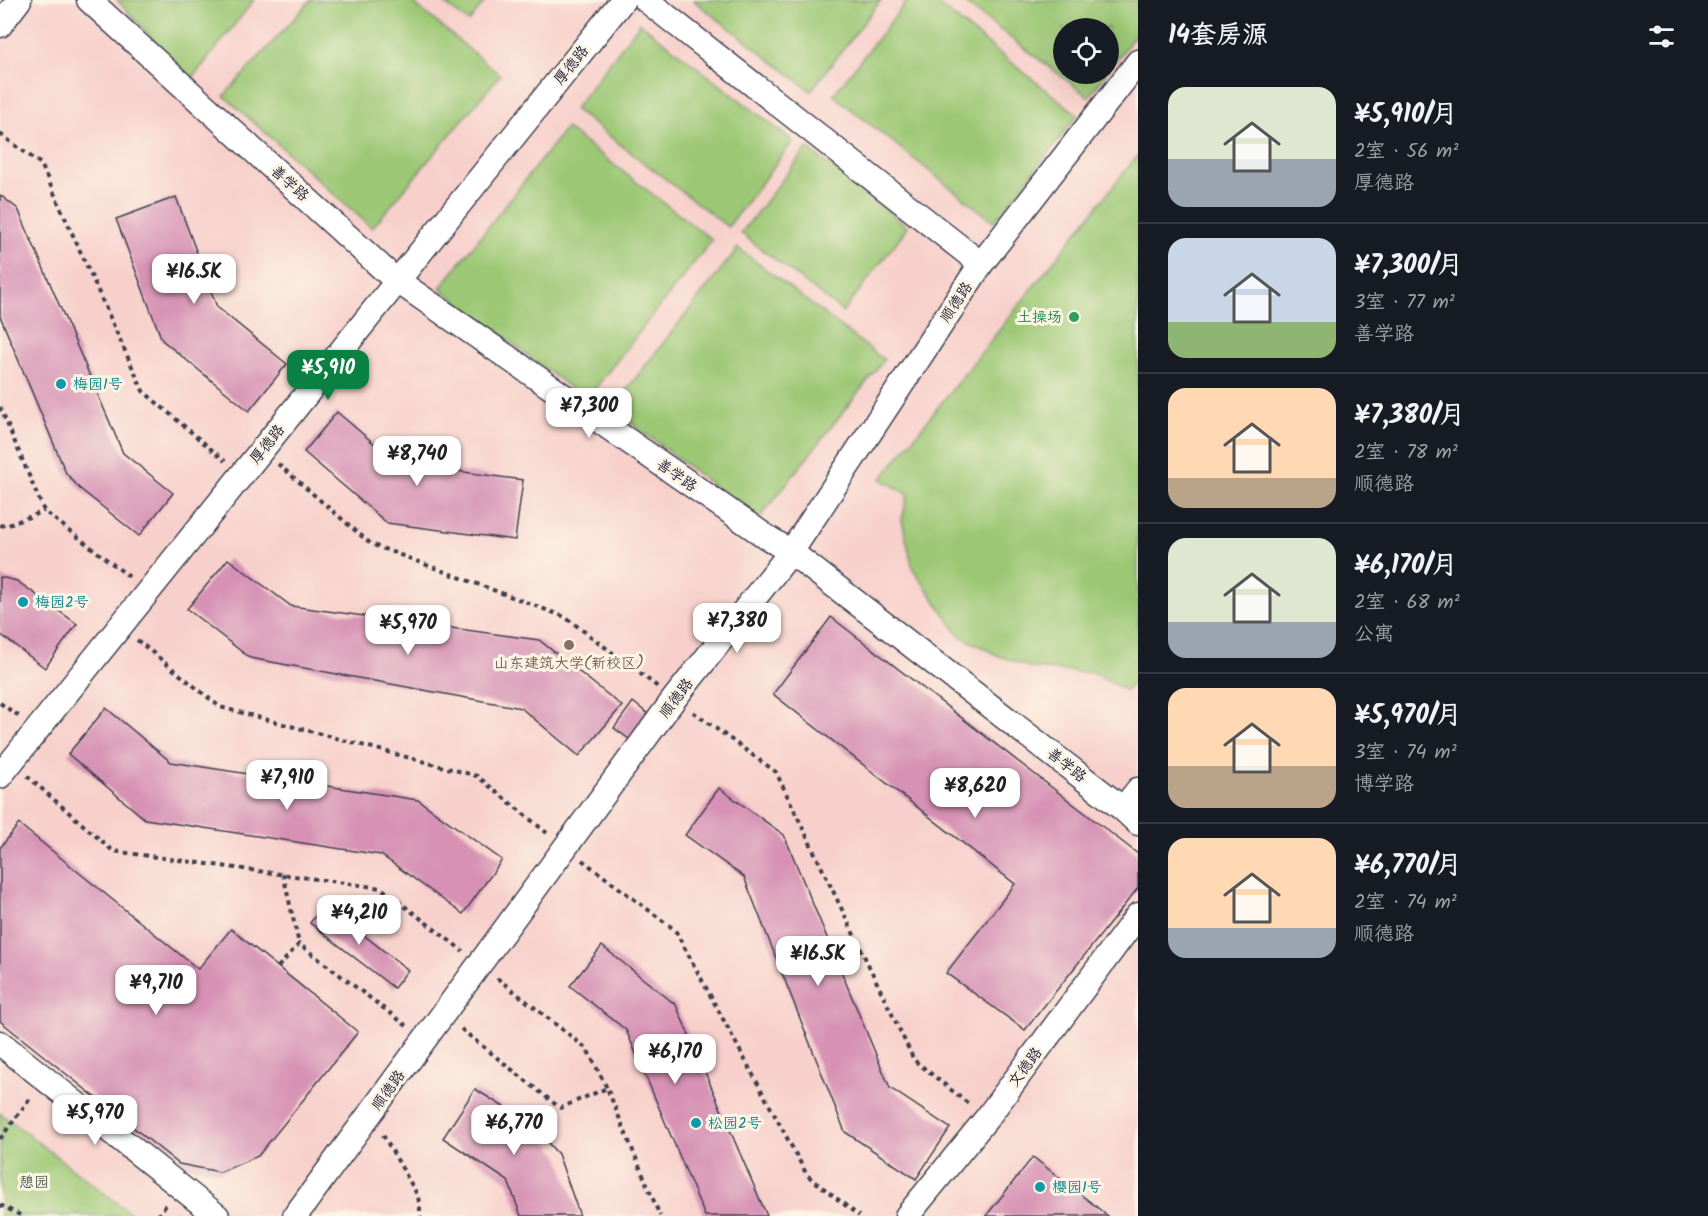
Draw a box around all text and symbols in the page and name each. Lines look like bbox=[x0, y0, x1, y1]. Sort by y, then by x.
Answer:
text: 14套房源 bbox=[1168, 15, 1268, 57]
map controls bbox=[1053, 18, 1119, 84]
button: locate bbox=[1053, 18, 1119, 84]
icon: filters bbox=[1645, 20, 1678, 53]
street label: 厚德路 bbox=[548, 41, 595, 91]
text: ¥5,910/月 bbox=[1354, 94, 1458, 136]
icon: home bbox=[1216, 111, 1288, 183]
text: 2室 · 56 m² bbox=[1354, 136, 1458, 168]
street label: 善学路 bbox=[265, 160, 314, 208]
text: 厚德路 bbox=[1354, 168, 1414, 200]
text: ¥7,300/月 bbox=[1354, 245, 1463, 287]
pin: ¥16.5K bbox=[145, 254, 243, 305]
text: ¥16.5K bbox=[166, 257, 222, 289]
icon: home bbox=[1216, 262, 1288, 334]
street label: 顺德路 bbox=[934, 277, 979, 328]
text: 3室 · 77 m² bbox=[1354, 287, 1455, 319]
place label: 土操场 bbox=[1017, 306, 1062, 330]
marker: 土操场 bbox=[1067, 310, 1081, 324]
text: 善学路 bbox=[1354, 319, 1414, 351]
pin: ¥5,910 bbox=[279, 350, 377, 401]
text: ¥5,910 bbox=[301, 353, 355, 385]
place label: 梅园1号 bbox=[73, 373, 123, 397]
marker: 梅园1号 bbox=[54, 377, 68, 391]
pin: ¥7,300 bbox=[540, 388, 638, 439]
text: ¥7,300 bbox=[560, 391, 618, 423]
text: ¥7,380/月 bbox=[1354, 395, 1465, 437]
icon: home bbox=[1216, 412, 1288, 484]
street label: 厚德路 bbox=[244, 420, 291, 470]
pin: ¥8,740 bbox=[368, 436, 466, 487]
text: 2室 · 78 m² bbox=[1354, 437, 1458, 469]
text: ¥8,740 bbox=[387, 439, 447, 471]
street label: 善学路 bbox=[651, 453, 702, 499]
text: 顺德路 bbox=[1354, 469, 1414, 501]
text: ¥6,170/月 bbox=[1354, 545, 1458, 587]
icon: home bbox=[1216, 562, 1288, 634]
text: 2室 · 68 m² bbox=[1354, 587, 1460, 619]
place label: 梅园2号 bbox=[35, 591, 89, 615]
marker: 梅园2号 bbox=[16, 595, 30, 609]
pin: ¥7,380 bbox=[688, 603, 786, 654]
pin: ¥5,970 bbox=[359, 605, 457, 656]
text: ¥7,380 bbox=[707, 606, 767, 638]
text: ¥5,970 bbox=[379, 608, 437, 640]
text: 公寓 bbox=[1354, 619, 1394, 651]
marker: 山东建筑大学(新校区) bbox=[562, 638, 576, 652]
place label: 山东建筑大学(新校区) bbox=[494, 652, 644, 676]
street label: 顺德路 bbox=[654, 673, 700, 724]
text: ¥5,970/月 bbox=[1354, 695, 1462, 737]
icon: home bbox=[1216, 712, 1288, 784]
text: 3室 · 74 m² bbox=[1354, 737, 1457, 769]
street label: 善学路 bbox=[1041, 742, 1092, 789]
pin: ¥7,910 bbox=[238, 760, 336, 811]
text: ¥7,910 bbox=[260, 763, 314, 795]
pin: ¥8,620 bbox=[926, 768, 1024, 819]
text: 博学路 bbox=[1354, 769, 1414, 801]
text: ¥8,620 bbox=[944, 771, 1006, 803]
text: ¥6,770/月 bbox=[1354, 845, 1462, 887]
icon: home bbox=[1216, 862, 1288, 934]
text: 2室 · 74 m² bbox=[1354, 887, 1457, 919]
pin: ¥4,210 bbox=[310, 895, 408, 946]
text: ¥4,210 bbox=[331, 898, 387, 930]
text: 顺德路 bbox=[1354, 919, 1414, 951]
pin: ¥16.5K bbox=[769, 936, 867, 987]
text: ¥16.5K bbox=[790, 939, 846, 971]
pin: ¥9,710 bbox=[107, 965, 205, 1016]
text: ¥9,710 bbox=[129, 968, 183, 1000]
pin: ¥6,170 bbox=[626, 1034, 724, 1085]
text: ¥6,170 bbox=[648, 1037, 702, 1069]
street label: 文德路 bbox=[1003, 1042, 1049, 1093]
street label: 顺德路 bbox=[366, 1065, 412, 1116]
pin: ¥5,970 bbox=[46, 1095, 144, 1146]
text: ¥5,970 bbox=[66, 1098, 124, 1130]
pin: ¥6,770 bbox=[465, 1105, 563, 1156]
text: ¥6,770 bbox=[485, 1108, 543, 1140]
place label: 松园2号 bbox=[708, 1112, 762, 1136]
marker: 松园2号 bbox=[689, 1116, 703, 1130]
park label: 憩园 bbox=[19, 1171, 49, 1195]
place label: 樱园1号 bbox=[1052, 1176, 1102, 1200]
marker: 樱园1号 bbox=[1033, 1180, 1047, 1194]

